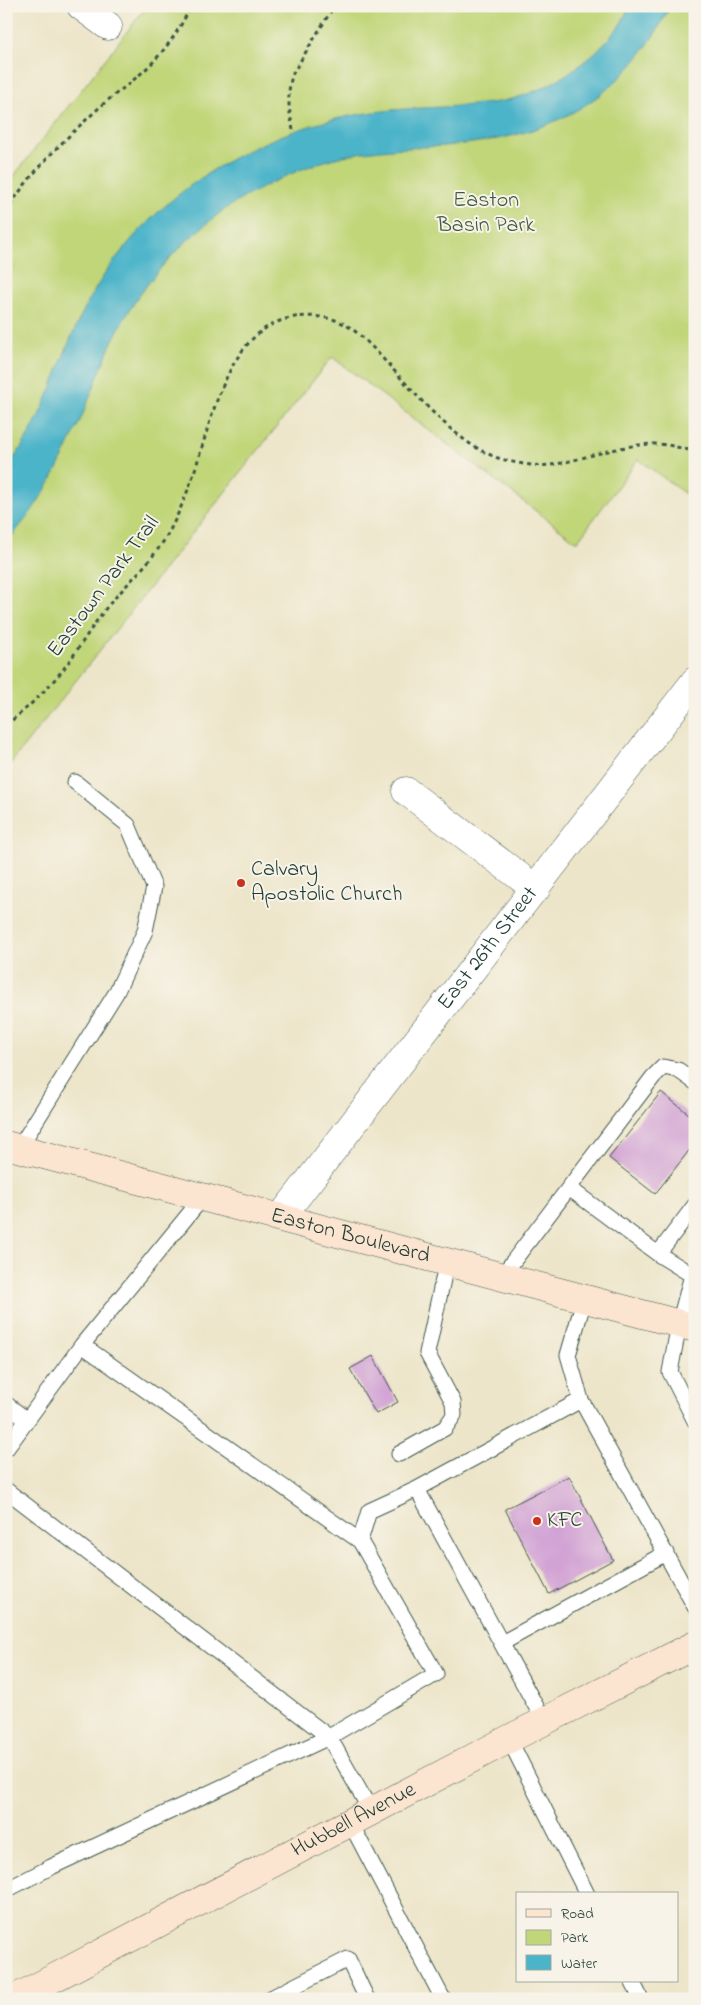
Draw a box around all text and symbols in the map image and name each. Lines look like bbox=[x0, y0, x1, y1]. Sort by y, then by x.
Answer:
park label: Easton Basin Park bbox=[436, 185, 535, 242]
street label: Eastown Park Trail bbox=[40, 509, 168, 665]
place label: Calvary Apostolic Church bbox=[251, 854, 402, 911]
marker: Calvary Apostolic Church bbox=[235, 877, 247, 889]
street label: East 26th Street bbox=[430, 880, 547, 1017]
street label: Easton Boulevard bbox=[267, 1200, 433, 1273]
place label: KFC bbox=[547, 1505, 582, 1537]
marker: KFC bbox=[531, 1515, 543, 1527]
street label: Hubbell Avenue bbox=[286, 1774, 422, 1866]
legend bbox=[516, 1892, 678, 1982]
text: Road bbox=[561, 1903, 594, 1925]
text: Park bbox=[561, 1927, 589, 1949]
text: Water bbox=[561, 1953, 597, 1975]

